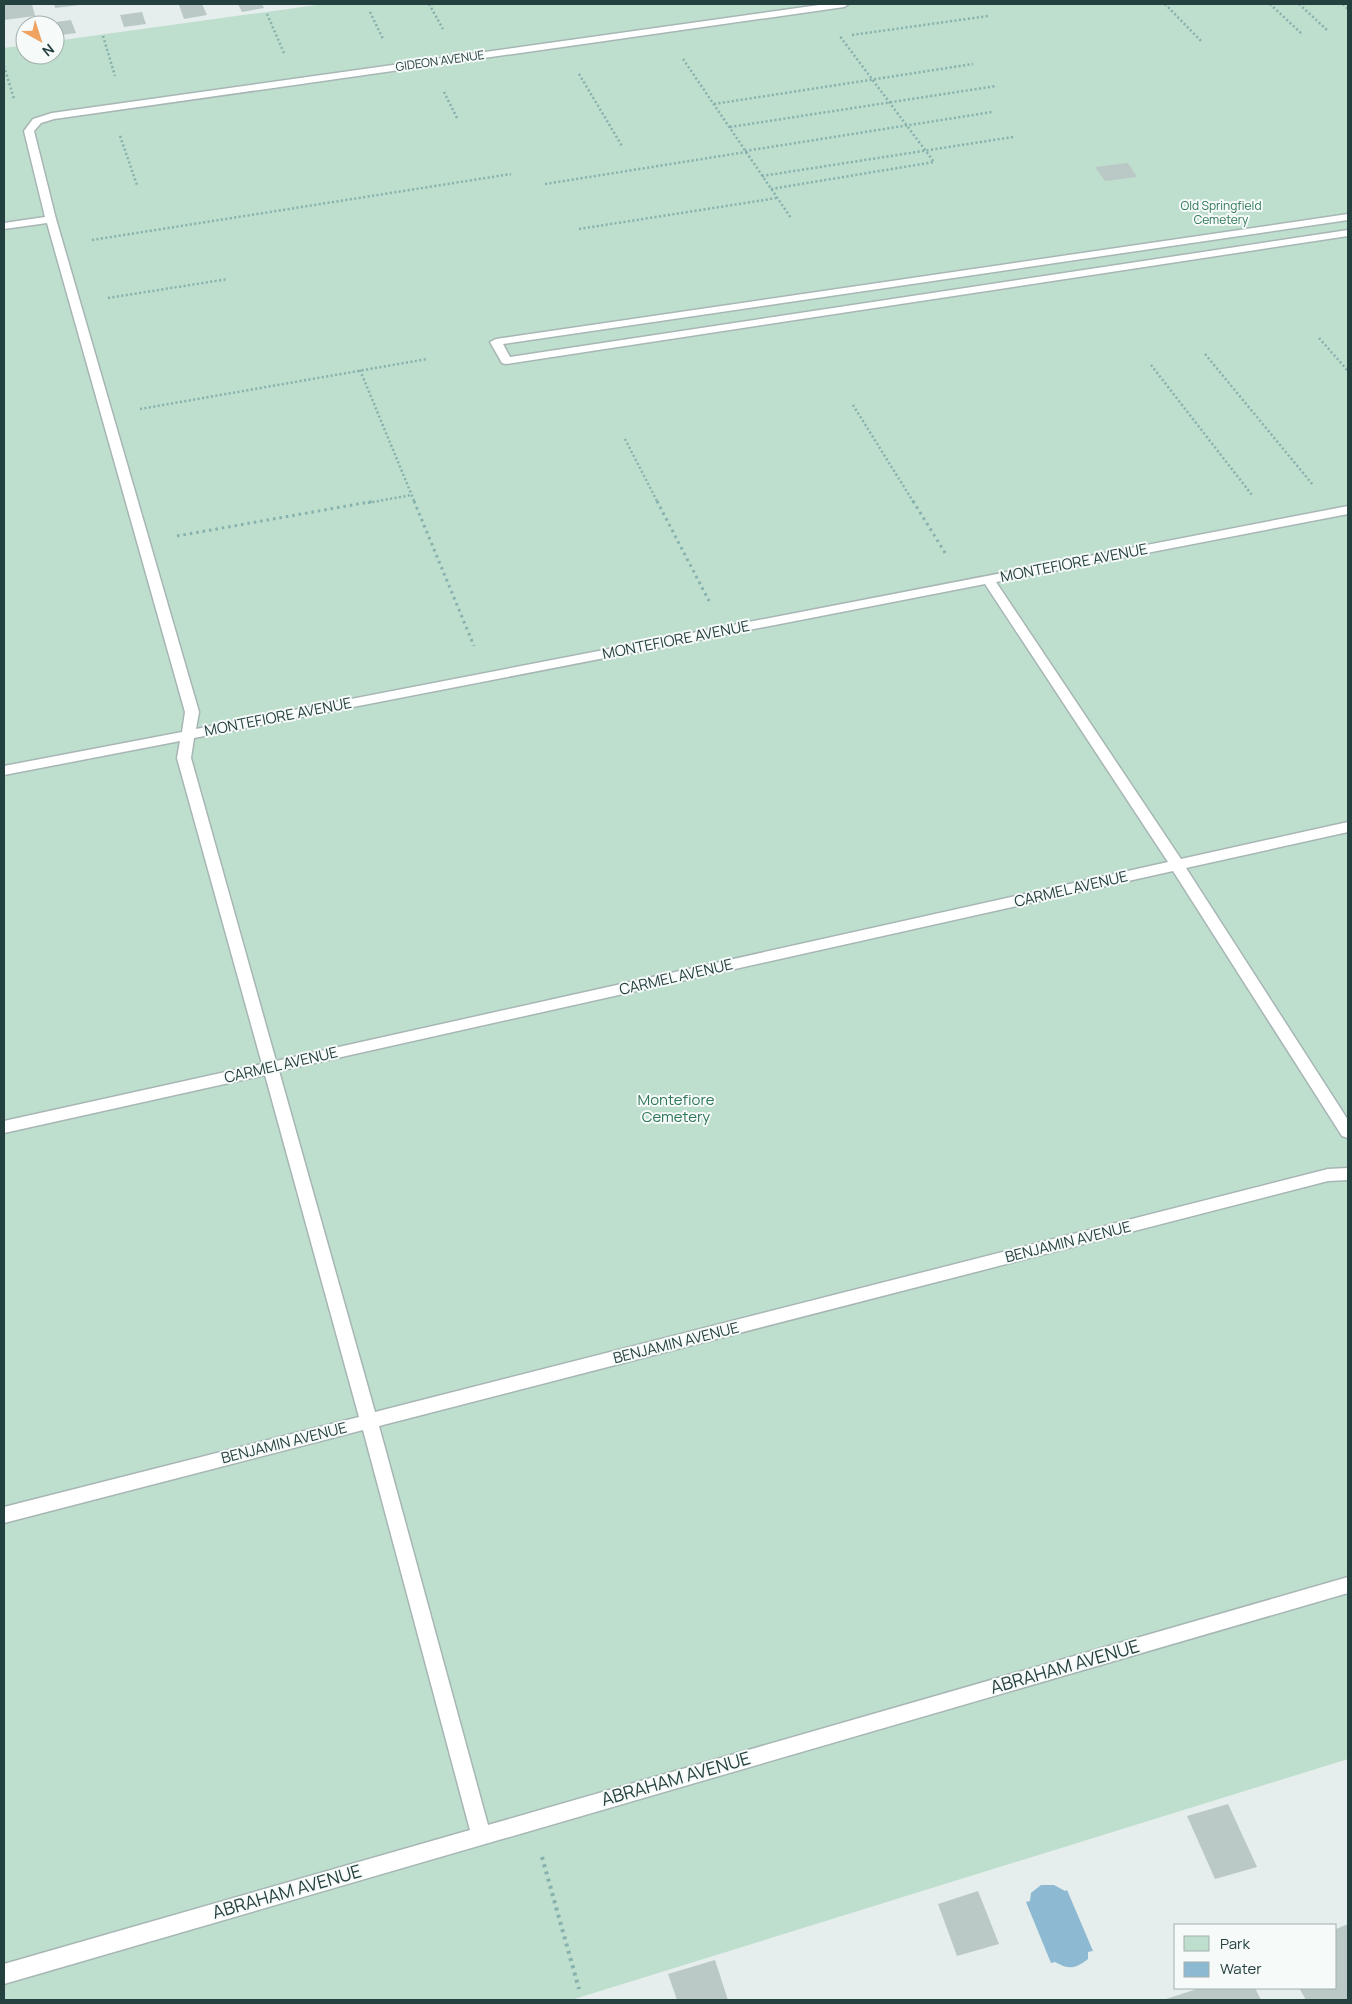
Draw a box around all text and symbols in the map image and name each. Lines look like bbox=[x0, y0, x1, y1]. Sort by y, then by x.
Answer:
north arrow bbox=[15, 15, 65, 65]
text: N bbox=[39, 40, 58, 61]
street label: GIDEON AVENUE bbox=[394, 46, 486, 75]
park label: Old Springfield Cemetery bbox=[1180, 197, 1262, 228]
street label: MONTEFIORE AVENUE bbox=[999, 538, 1149, 587]
street label: MONTEFIORE AVENUE bbox=[601, 615, 751, 664]
street label: MONTEFIORE AVENUE bbox=[203, 692, 353, 741]
street label: CARMEL AVENUE bbox=[1012, 865, 1130, 912]
street label: CARMEL AVENUE bbox=[617, 953, 735, 1000]
street label: CARMEL AVENUE bbox=[222, 1041, 340, 1088]
park label: Montefiore Cemetery bbox=[638, 1089, 715, 1127]
street label: BENJAMIN AVENUE bbox=[1003, 1216, 1133, 1267]
street label: BENJAMIN AVENUE bbox=[611, 1317, 741, 1368]
street label: BENJAMIN AVENUE bbox=[219, 1417, 349, 1468]
street label: ABRAHAM AVENUE bbox=[987, 1633, 1142, 1699]
street label: ABRAHAM AVENUE bbox=[598, 1745, 753, 1811]
street label: ABRAHAM AVENUE bbox=[209, 1858, 364, 1924]
legend bbox=[1174, 1924, 1337, 1989]
text: Park bbox=[1220, 1933, 1250, 1954]
text: Water bbox=[1220, 1958, 1262, 1979]

